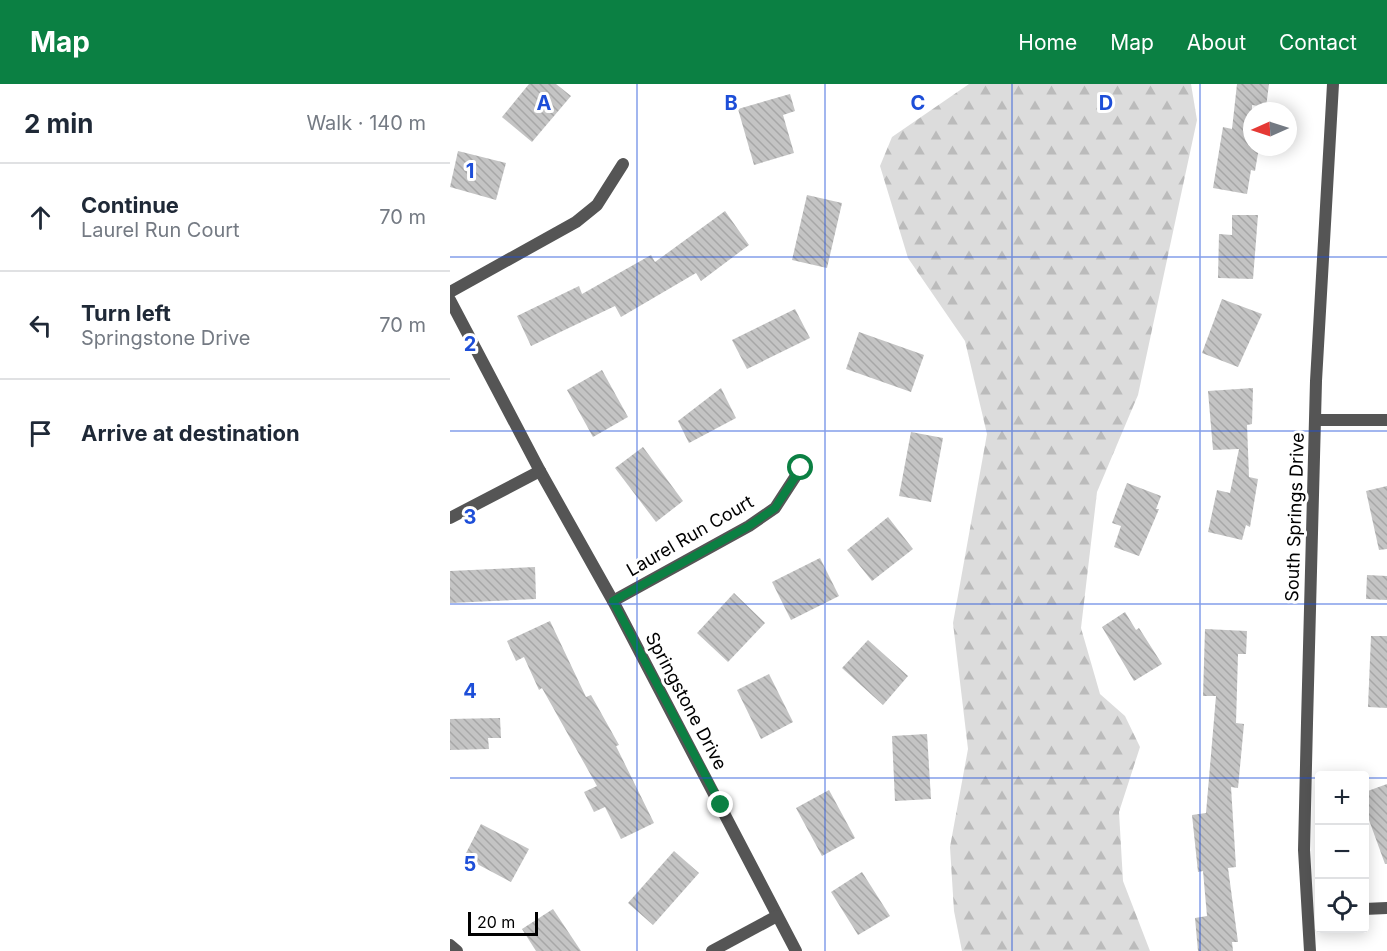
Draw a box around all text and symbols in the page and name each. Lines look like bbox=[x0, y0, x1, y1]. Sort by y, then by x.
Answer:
text: Map bbox=[30, 25, 90, 59]
text: Home bbox=[1018, 30, 1077, 55]
text: Map bbox=[1110, 30, 1154, 55]
text: About bbox=[1187, 30, 1246, 55]
text: Contact bbox=[1279, 30, 1357, 55]
text: A bbox=[537, 91, 552, 115]
text: B bbox=[724, 91, 738, 115]
text: C bbox=[911, 91, 925, 115]
text: D bbox=[1099, 91, 1113, 115]
north arrow bbox=[1243, 102, 1297, 156]
text: 2 min bbox=[24, 108, 94, 139]
text: Walk · 140 m bbox=[306, 111, 426, 135]
text: 1 bbox=[466, 159, 474, 183]
text: Continue bbox=[81, 192, 179, 218]
icon: ahead bbox=[24, 201, 57, 234]
text: 70 m bbox=[379, 205, 426, 229]
text: Laurel Run Court bbox=[81, 218, 240, 242]
text: Turn left bbox=[81, 300, 171, 326]
icon: left bbox=[24, 309, 57, 342]
text: 70 m bbox=[379, 313, 426, 337]
text: Springstone Drive bbox=[81, 326, 250, 350]
text: 2 bbox=[464, 332, 476, 356]
icon: arrive bbox=[24, 417, 57, 450]
text: Arrive at destination bbox=[81, 420, 300, 446]
street label: South Springs Drive bbox=[1281, 432, 1308, 602]
route start bbox=[787, 454, 813, 480]
street label: Laurel Run Court bbox=[623, 491, 757, 580]
text: 3 bbox=[464, 505, 476, 529]
street label: Springstone Drive bbox=[641, 628, 732, 773]
text: 4 bbox=[463, 679, 477, 703]
map controls bbox=[1315, 771, 1369, 933]
button: + bbox=[1315, 771, 1369, 825]
route end bbox=[707, 791, 733, 817]
button: − bbox=[1315, 825, 1369, 879]
text: 5 bbox=[464, 852, 476, 876]
button: locate bbox=[1315, 879, 1369, 933]
scale bar bbox=[468, 909, 538, 936]
text: 20 m bbox=[477, 912, 515, 932]

